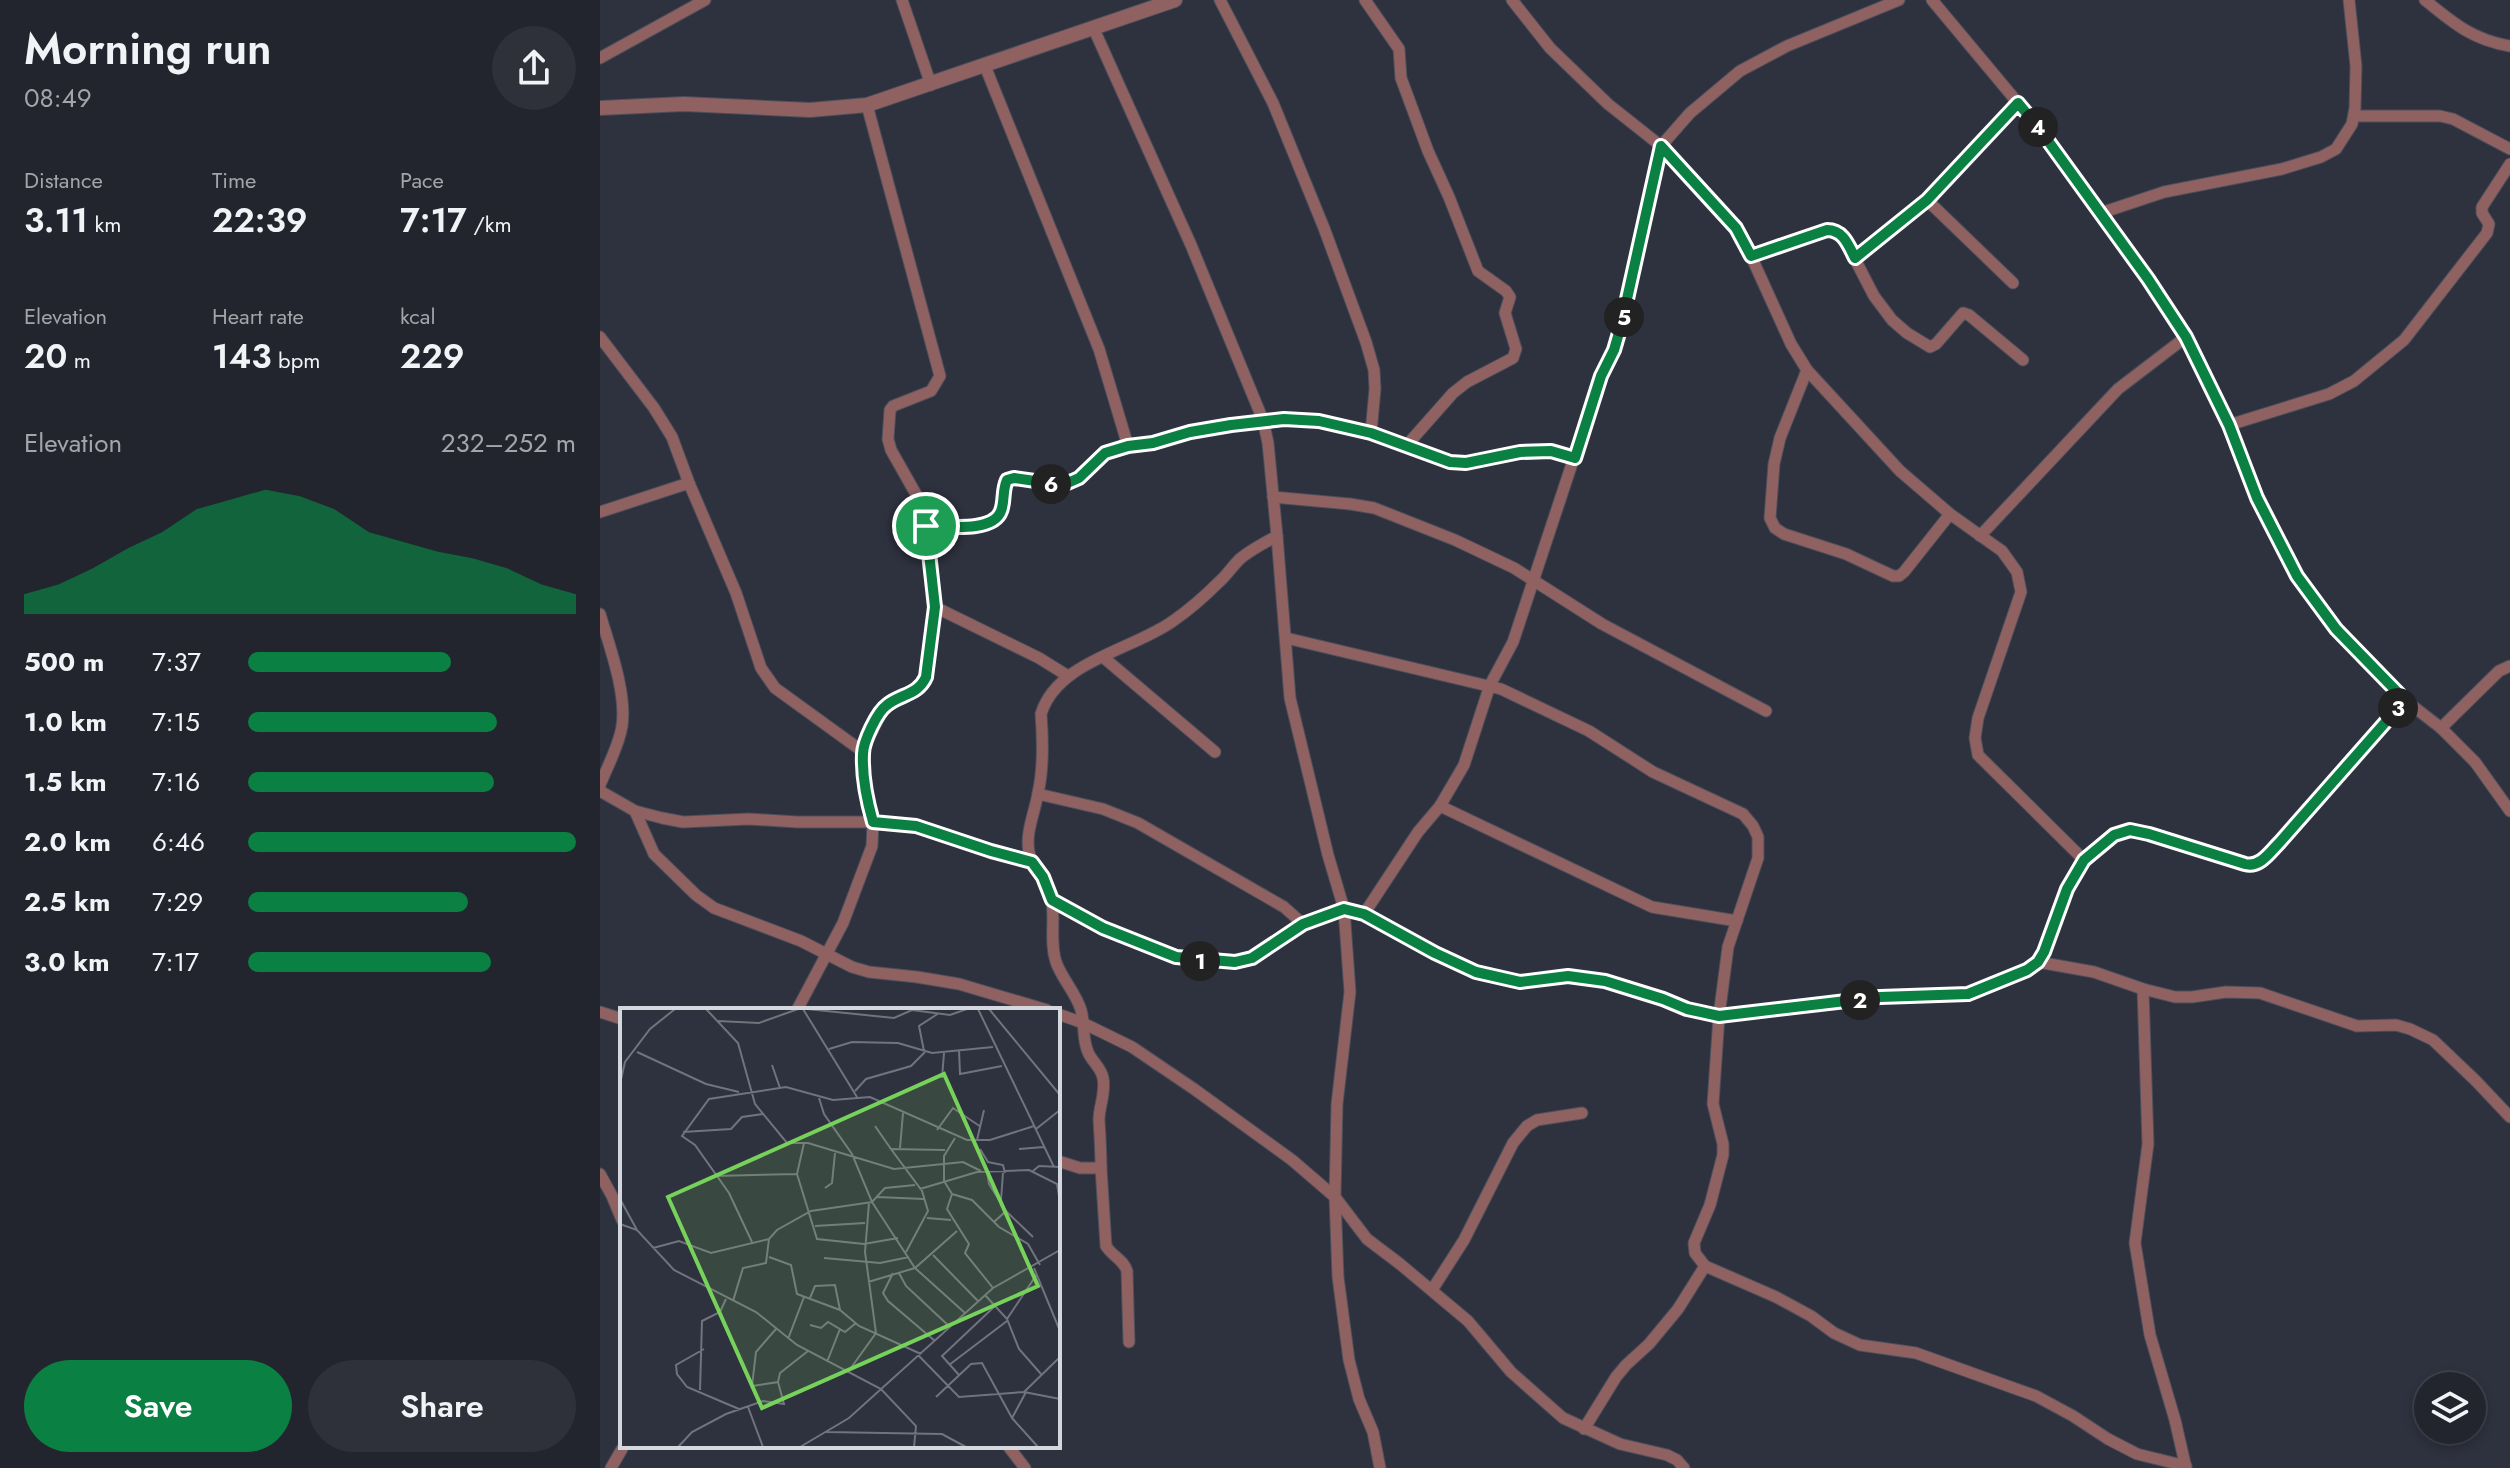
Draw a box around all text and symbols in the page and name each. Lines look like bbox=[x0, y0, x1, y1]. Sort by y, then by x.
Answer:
text: Morning run bbox=[24, 17, 272, 81]
button: share bbox=[492, 26, 576, 110]
text: 08:49 bbox=[24, 79, 92, 117]
pin: 4 bbox=[2018, 107, 2058, 147]
text: 4 bbox=[2030, 111, 2046, 143]
text: Distance bbox=[24, 164, 103, 196]
text: Time bbox=[212, 164, 256, 196]
text: Pace bbox=[400, 164, 444, 196]
text: 3.11 bbox=[24, 196, 88, 245]
text: 22:39 bbox=[212, 196, 308, 245]
text: 7:17 bbox=[400, 196, 467, 245]
text: km bbox=[88, 208, 121, 240]
text: /km bbox=[467, 208, 512, 240]
pin: 5 bbox=[1604, 297, 1644, 337]
text: Elevation bbox=[24, 300, 107, 332]
text: Heart rate bbox=[212, 300, 304, 332]
text: kcal bbox=[400, 300, 436, 332]
text: 5 bbox=[1617, 301, 1631, 333]
text: 20 bbox=[24, 332, 67, 381]
text: 143 bbox=[212, 332, 272, 381]
text: 229 bbox=[400, 332, 465, 381]
text: m bbox=[67, 344, 91, 376]
text: bpm bbox=[272, 344, 320, 376]
text: Elevation bbox=[24, 424, 122, 462]
text: 232–252 m bbox=[441, 424, 576, 462]
pin: 6 bbox=[1031, 464, 1071, 504]
text: 6 bbox=[1044, 468, 1058, 500]
pin bbox=[892, 492, 960, 560]
icon: arrive bbox=[904, 504, 948, 548]
text: 500 m bbox=[24, 643, 104, 681]
text: 7:37 bbox=[152, 643, 201, 681]
pin: 3 bbox=[2378, 688, 2418, 728]
text: 3 bbox=[2391, 692, 2405, 724]
text: 1.0 km bbox=[24, 703, 107, 741]
text: 7:15 bbox=[152, 703, 200, 741]
text: 1.5 km bbox=[24, 763, 107, 801]
text: 7:16 bbox=[152, 763, 200, 801]
text: 2.0 km bbox=[24, 823, 111, 861]
text: 6:46 bbox=[152, 823, 205, 861]
text: 2.5 km bbox=[24, 883, 110, 921]
text: 7:29 bbox=[152, 883, 203, 921]
pin: 1 bbox=[1180, 941, 1220, 981]
text: 3.0 km bbox=[24, 943, 109, 981]
text: 7:17 bbox=[152, 943, 199, 981]
text: 1 bbox=[1194, 945, 1206, 977]
pin: 2 bbox=[1840, 980, 1880, 1020]
text: 2 bbox=[1853, 984, 1867, 1016]
inset map bbox=[620, 1008, 1060, 1448]
button: Save bbox=[24, 1360, 292, 1452]
button: Share bbox=[308, 1360, 576, 1452]
map controls bbox=[2414, 1372, 2486, 1444]
button: layers bbox=[2414, 1372, 2486, 1444]

